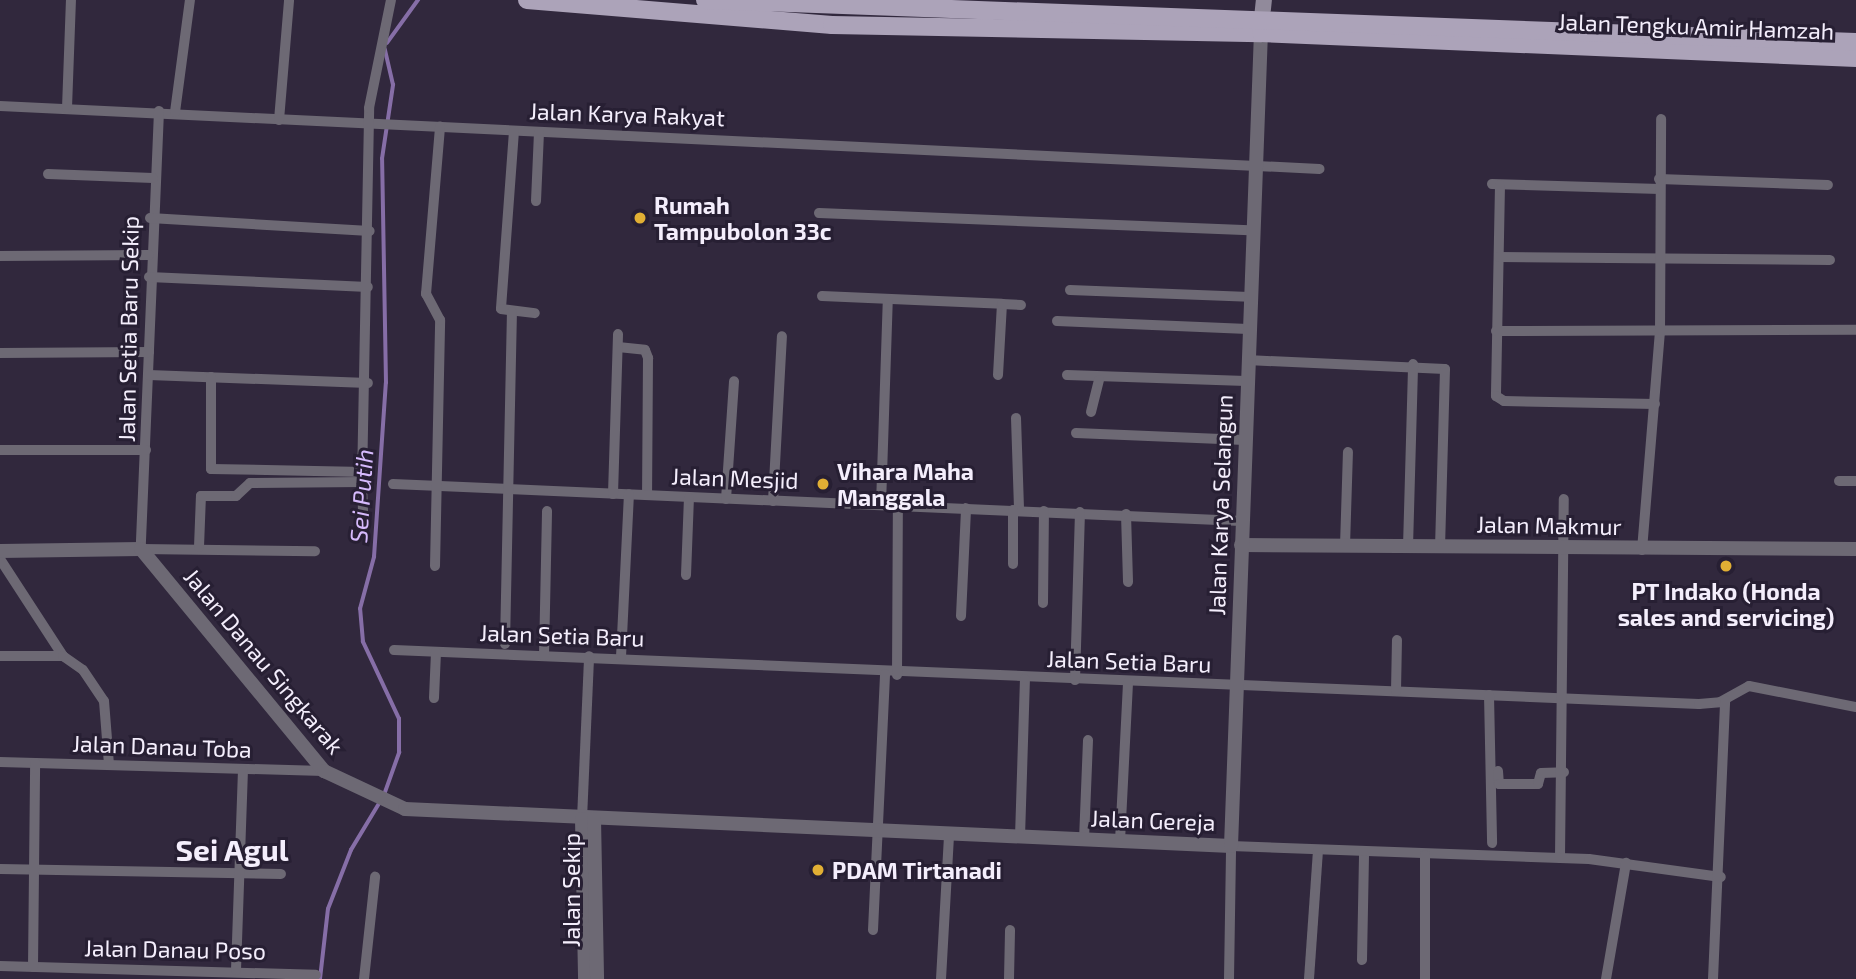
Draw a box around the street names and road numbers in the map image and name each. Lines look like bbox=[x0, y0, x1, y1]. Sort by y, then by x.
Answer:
street label: Jalan Tengku Amir Hamzah bbox=[1557, 7, 1835, 45]
street label: Jalan Karya Rakyat bbox=[529, 97, 725, 131]
street label: Jalan Setia Baru Sekip bbox=[112, 216, 144, 442]
street label: Jalan Karya Selangun bbox=[1202, 394, 1238, 616]
street label: Jalan Mesjid bbox=[671, 462, 799, 494]
street label: Jalan Makmur bbox=[1476, 510, 1622, 540]
street label: Jalan Danau Singkarak bbox=[178, 563, 350, 759]
street label: Jalan Setia Baru bbox=[479, 618, 645, 652]
street label: Jalan Setia Baru bbox=[1046, 644, 1212, 678]
street label: Jalan Danau Toba bbox=[72, 729, 252, 763]
street label: Jalan Gereja bbox=[1090, 804, 1216, 836]
street label: Jalan Sekip bbox=[557, 833, 585, 947]
street label: Jalan Danau Poso bbox=[84, 934, 266, 964]

